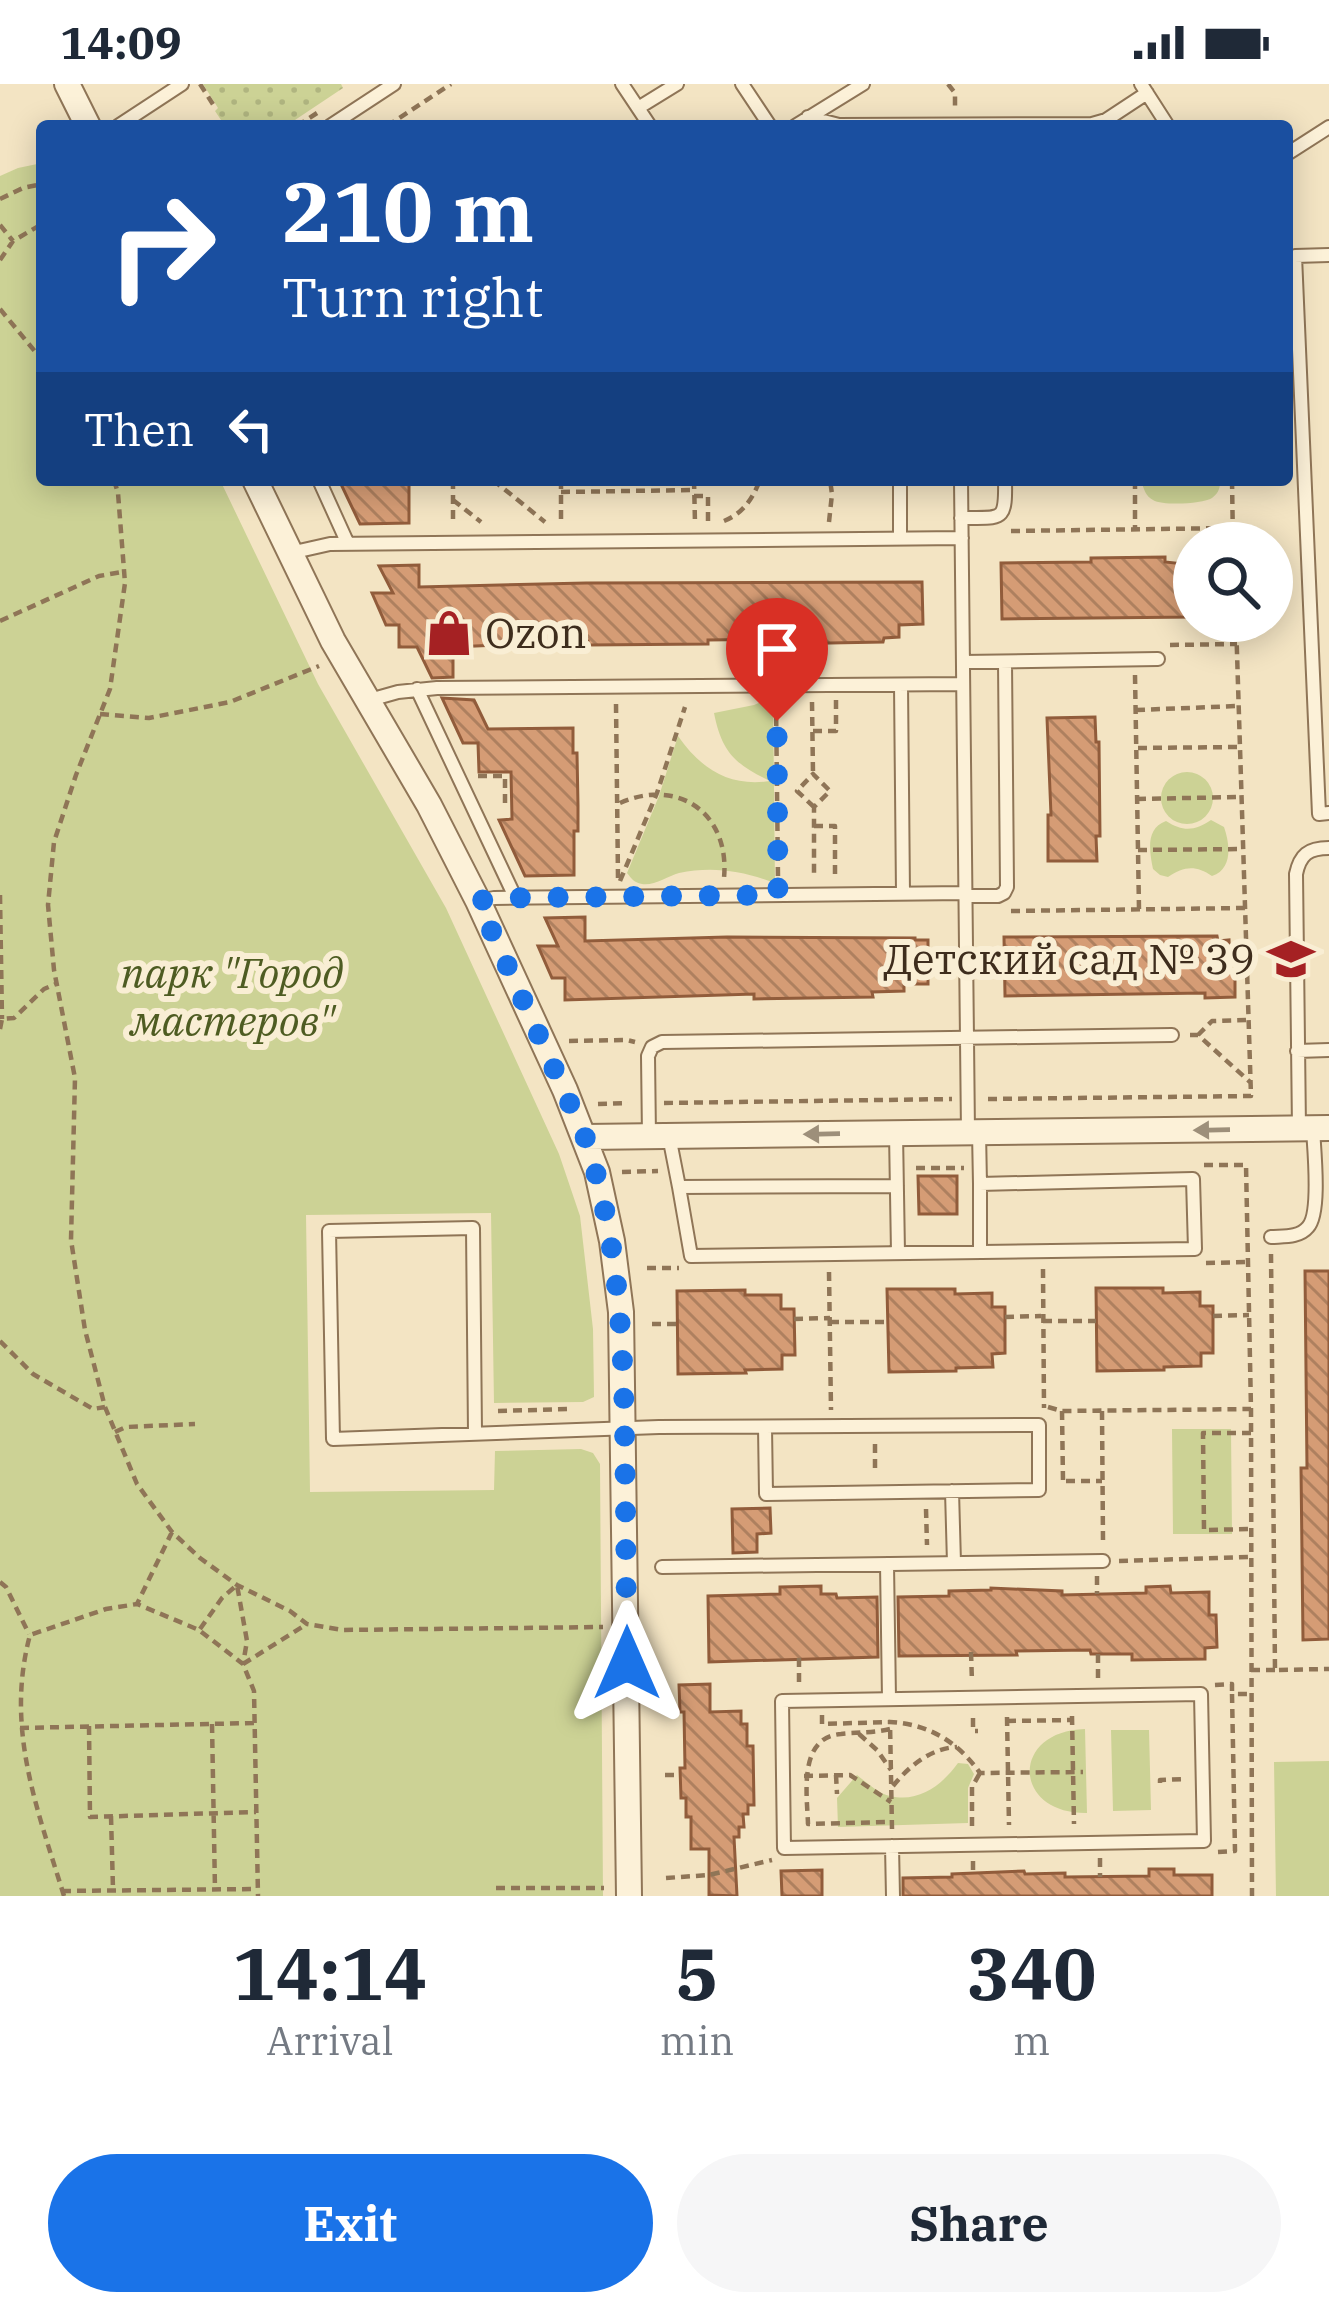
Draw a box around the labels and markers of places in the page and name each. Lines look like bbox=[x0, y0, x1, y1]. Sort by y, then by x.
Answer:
pin bbox=[726, 598, 828, 721]
place label: Ozon bbox=[485, 605, 587, 660]
shop icon: Ozon bbox=[424, 608, 474, 658]
place label: Детский сад № 39 bbox=[884, 931, 1255, 986]
school or university icon: Детский сад № 39 bbox=[1266, 934, 1316, 984]

